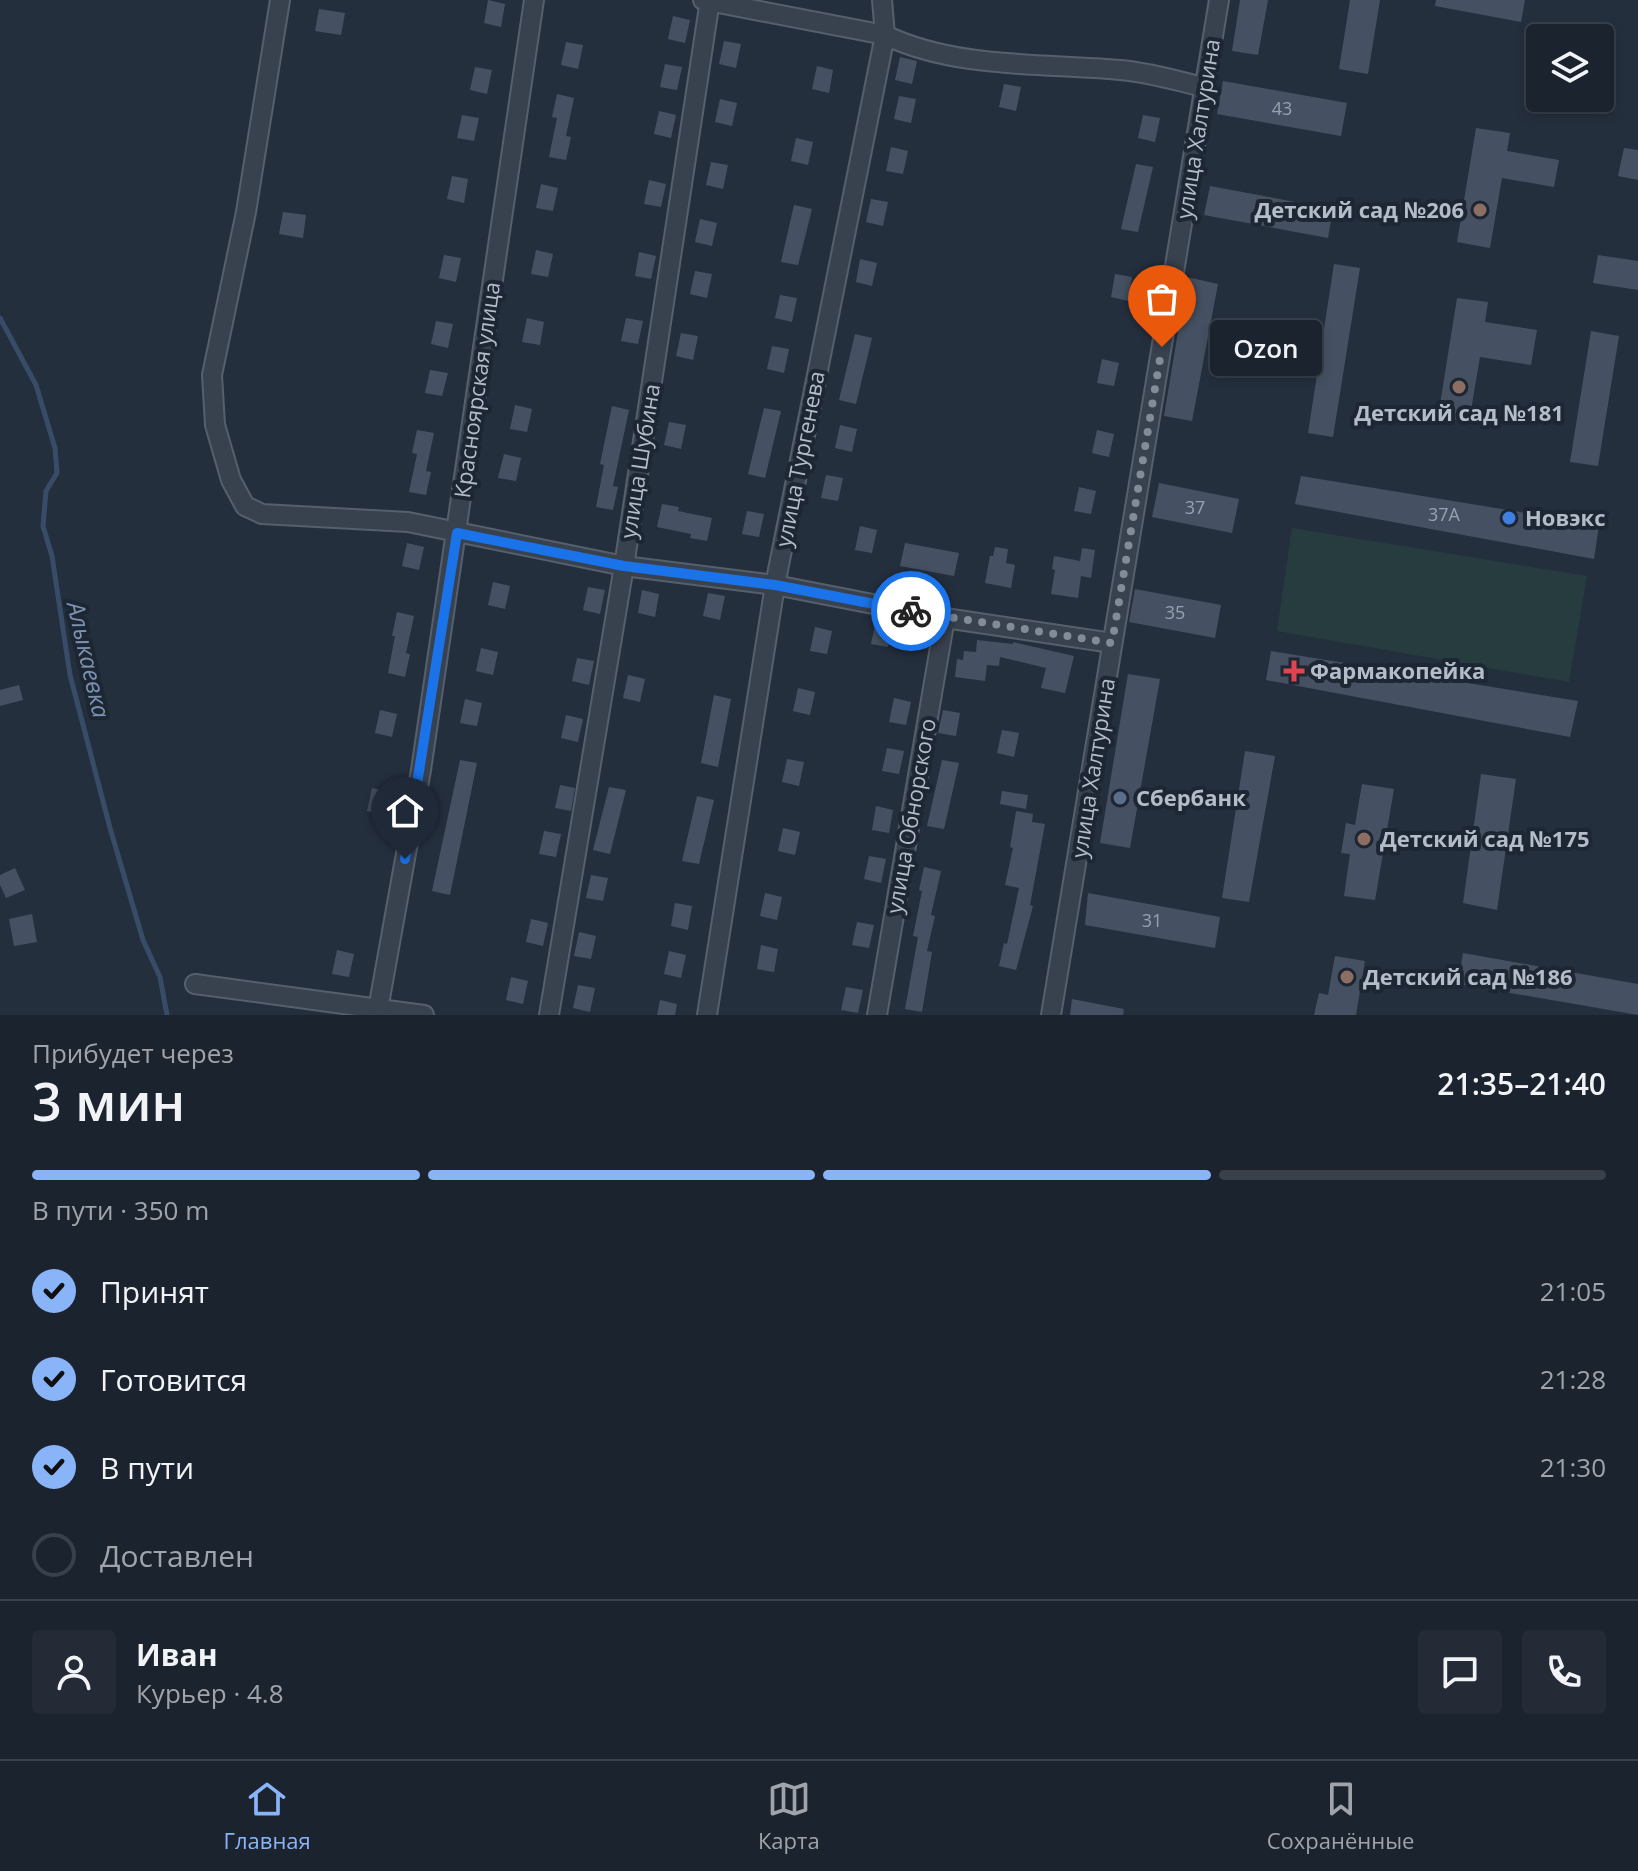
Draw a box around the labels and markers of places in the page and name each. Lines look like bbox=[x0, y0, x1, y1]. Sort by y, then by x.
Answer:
place label: Детский сад №206 bbox=[1254, 194, 1464, 224]
marker: Детский сад №206 bbox=[1471, 201, 1489, 219]
pin bbox=[1128, 265, 1196, 347]
callout: Ozon bbox=[1210, 319, 1322, 375]
marker: Детский сад №181 bbox=[1450, 378, 1468, 396]
place label: Детский сад №181 bbox=[1354, 397, 1564, 427]
place label: Новэкс bbox=[1525, 502, 1606, 532]
marker: Новэкс bbox=[1500, 509, 1518, 527]
place label: Фармакопейка bbox=[1310, 655, 1485, 685]
marker: Фармакопейка bbox=[1285, 662, 1303, 680]
pin bbox=[371, 777, 439, 859]
place label: Сбербанк bbox=[1136, 782, 1246, 812]
marker: Сбербанк bbox=[1111, 789, 1129, 807]
place label: Детский сад №175 bbox=[1380, 823, 1590, 853]
marker: Детский сад №175 bbox=[1355, 830, 1373, 848]
place label: Детский сад №186 bbox=[1363, 961, 1573, 991]
marker: Детский сад №186 bbox=[1338, 968, 1356, 986]

